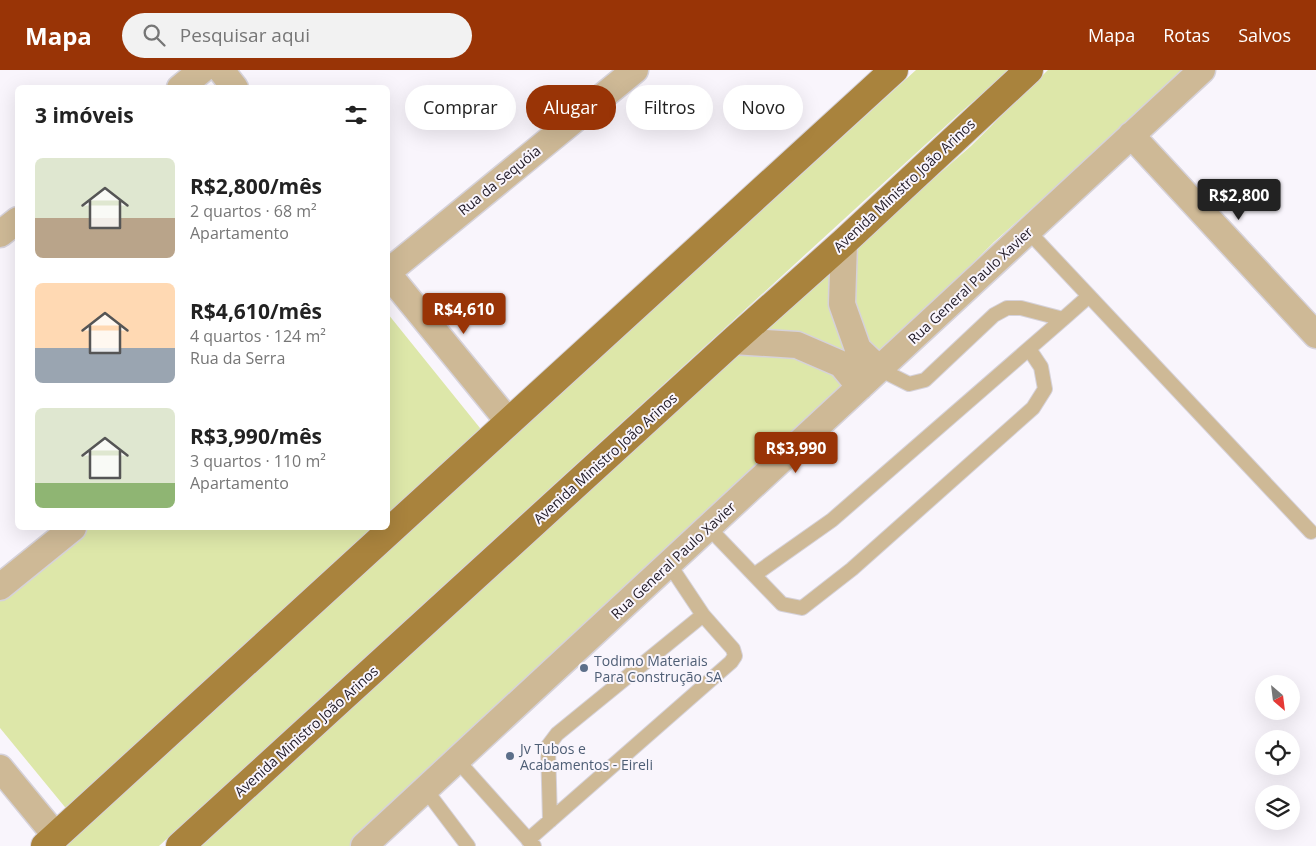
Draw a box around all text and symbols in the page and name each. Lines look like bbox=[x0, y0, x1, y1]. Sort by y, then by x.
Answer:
search box bbox=[122, 13, 472, 58]
text: Mapa bbox=[25, 19, 92, 52]
icon: search bbox=[140, 21, 168, 49]
text: Pesquisar aqui bbox=[180, 22, 310, 48]
text: Mapa bbox=[1088, 23, 1135, 47]
text: Rotas bbox=[1163, 23, 1210, 47]
text: Salvos bbox=[1238, 23, 1291, 47]
chip: Comprar bbox=[405, 85, 516, 130]
chip: Alugar bbox=[526, 85, 616, 130]
chip: Filtros bbox=[626, 85, 713, 130]
chip: Novo bbox=[723, 85, 803, 130]
text: 3 imóveis bbox=[35, 101, 134, 129]
icon: filters bbox=[342, 101, 370, 129]
street label: Avenida Ministro João Arinos bbox=[829, 114, 979, 256]
street label: Rua da Sequóia bbox=[454, 141, 544, 219]
text: R$2,800/mês bbox=[190, 172, 322, 200]
icon: home bbox=[75, 178, 135, 238]
pin: R$2,800 bbox=[1193, 178, 1285, 221]
text: R$2,800 bbox=[1209, 184, 1269, 206]
text: 2 quartos · 68 m² bbox=[190, 200, 317, 222]
text: Apartamento bbox=[190, 222, 289, 244]
street label: Rua General Paulo Xavier bbox=[903, 222, 1037, 348]
pin: R$4,610 bbox=[418, 292, 510, 335]
text: R$4,610/mês bbox=[190, 297, 322, 325]
text: R$4,610 bbox=[434, 298, 494, 320]
icon: home bbox=[75, 303, 135, 363]
text: 4 quartos · 124 m² bbox=[190, 325, 326, 347]
text: Rua da Serra bbox=[190, 347, 285, 369]
street label: Avenida Ministro João Arinos bbox=[529, 388, 681, 528]
text: R$3,990/mês bbox=[190, 422, 322, 450]
icon: home bbox=[75, 428, 135, 488]
pin: R$3,990 bbox=[750, 432, 842, 474]
text: R$3,990 bbox=[766, 437, 826, 459]
text: 3 quartos · 110 m² bbox=[190, 450, 326, 472]
text: Apartamento bbox=[190, 472, 289, 494]
street label: Rua General Paulo Xavier bbox=[606, 497, 740, 623]
place label: Todimo Materiais Para Construção SA bbox=[594, 651, 722, 686]
street label: Avenida Ministro João Arinos bbox=[230, 661, 382, 801]
marker: Todimo Materiais Para Construção SA bbox=[578, 662, 590, 674]
north arrow bbox=[1255, 675, 1300, 720]
map controls bbox=[1255, 675, 1300, 830]
button: locate bbox=[1255, 730, 1300, 775]
place label: Jv Tubos e Acabamentos - Eireli bbox=[518, 739, 653, 774]
marker: Jv Tubos e Acabamentos - Eireli bbox=[504, 750, 516, 762]
button: layers bbox=[1255, 785, 1300, 830]

